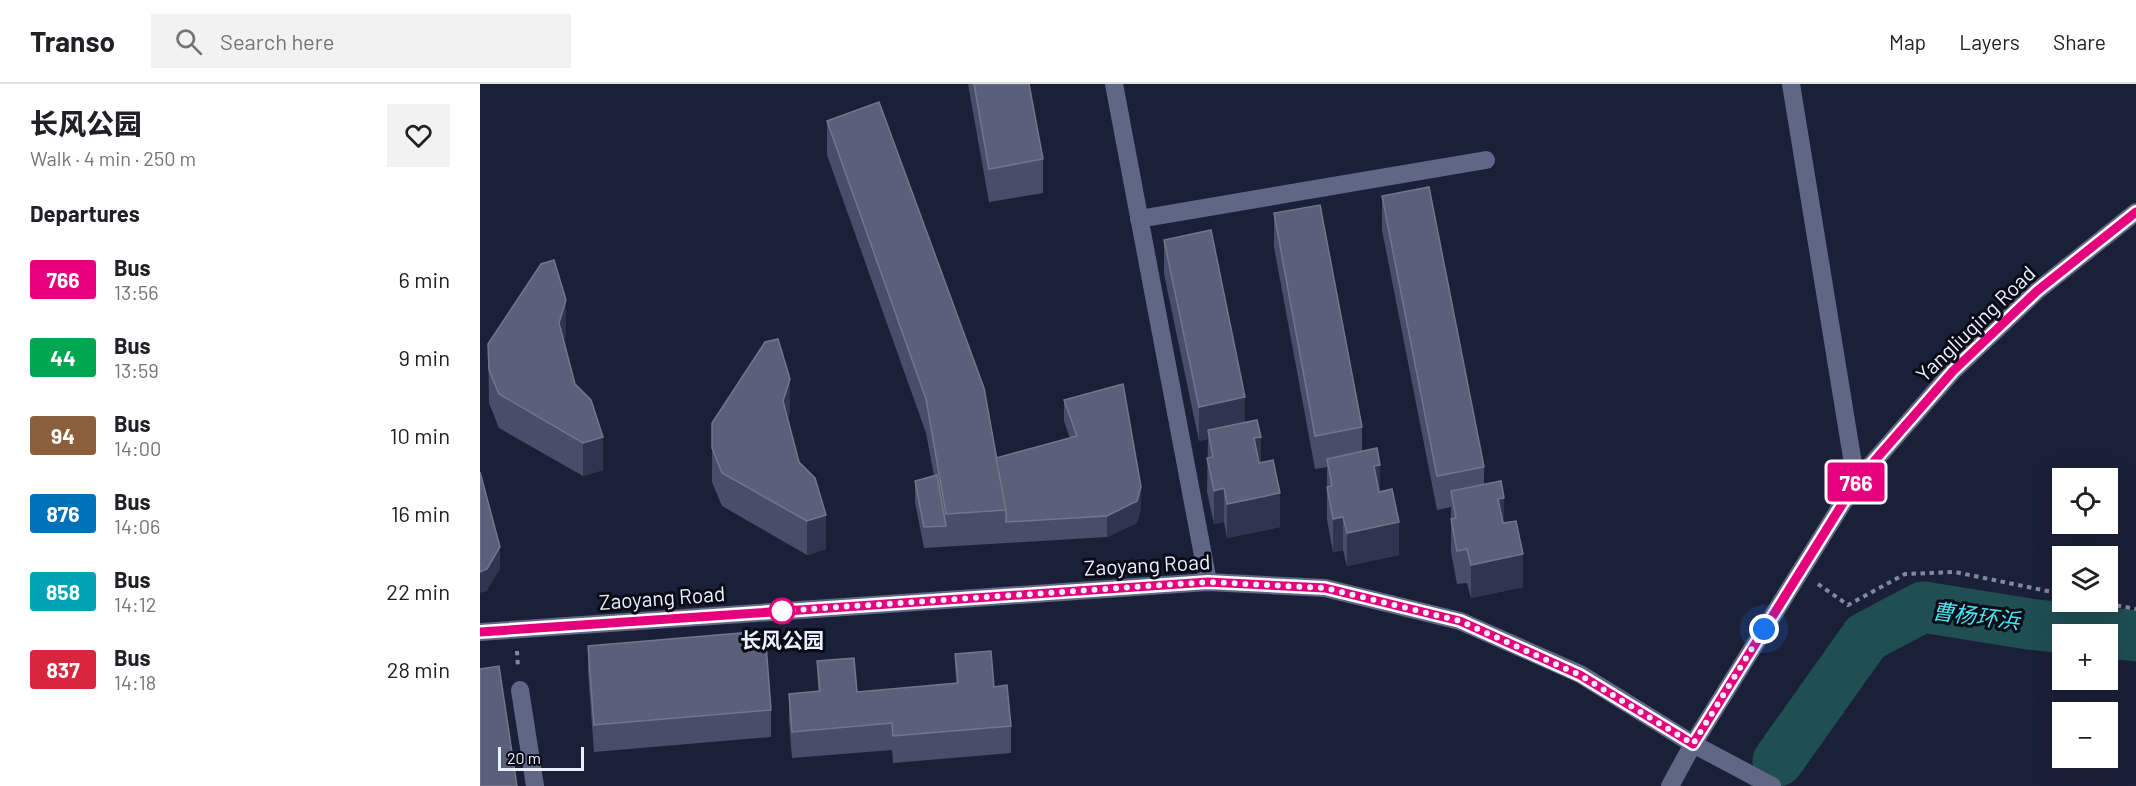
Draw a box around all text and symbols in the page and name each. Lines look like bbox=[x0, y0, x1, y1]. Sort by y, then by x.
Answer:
search box bbox=[151, 14, 571, 68]
text: Transo bbox=[30, 24, 115, 58]
icon: search bbox=[172, 25, 205, 58]
text: Search here bbox=[220, 28, 334, 54]
text: Map bbox=[1889, 29, 1926, 54]
text: Layers bbox=[1959, 29, 2020, 54]
text: Share bbox=[2053, 29, 2106, 54]
button: heart bbox=[387, 104, 450, 167]
text: 长风公园 bbox=[30, 106, 142, 140]
text: Walk · 4 min · 250 m bbox=[30, 146, 196, 170]
text: Departures bbox=[30, 200, 140, 226]
text: Bus bbox=[114, 254, 151, 280]
street label: Yangliuqing Road bbox=[1910, 260, 2040, 386]
text: 6 min bbox=[399, 266, 450, 292]
text: 766 bbox=[47, 267, 79, 292]
text: 13:56 bbox=[114, 280, 159, 304]
text: Bus bbox=[114, 332, 151, 358]
text: 9 min bbox=[398, 344, 450, 370]
text: 44 bbox=[50, 345, 76, 370]
text: 13:59 bbox=[114, 358, 159, 382]
text: Bus bbox=[114, 410, 151, 436]
text: 10 min bbox=[390, 422, 450, 448]
text: 94 bbox=[51, 423, 75, 448]
text: 14:00 bbox=[114, 436, 161, 460]
line badge: 766 bbox=[1822, 462, 1890, 502]
map controls bbox=[2052, 468, 2118, 768]
button: locate bbox=[2052, 468, 2118, 534]
text: 766 bbox=[1840, 470, 1872, 495]
text: Bus bbox=[114, 488, 151, 514]
text: 16 min bbox=[391, 500, 450, 526]
text: 876 bbox=[46, 501, 80, 526]
text: 14:06 bbox=[114, 514, 160, 538]
button: layers bbox=[2052, 546, 2118, 612]
street label: Zaoyang Road bbox=[1083, 548, 1211, 580]
text: Bus bbox=[114, 566, 151, 592]
text: 22 min bbox=[386, 578, 450, 604]
text: 858 bbox=[46, 579, 80, 604]
street label: Zaoyang Road bbox=[598, 580, 726, 614]
text: 14:12 bbox=[114, 592, 157, 616]
water label: 曹杨环浜 bbox=[1931, 597, 2023, 634]
marker: 长风公园 bbox=[769, 598, 795, 624]
your location bbox=[1749, 614, 1779, 644]
button: + bbox=[2052, 624, 2118, 690]
place label: 长风公园 bbox=[740, 627, 824, 652]
text: Bus bbox=[114, 644, 151, 670]
text: 28 min bbox=[387, 656, 450, 682]
text: 837 bbox=[46, 657, 80, 682]
text: 14:18 bbox=[114, 670, 156, 694]
button: − bbox=[2052, 702, 2118, 768]
scale bar bbox=[498, 744, 584, 772]
text: 20 m bbox=[507, 748, 541, 767]

